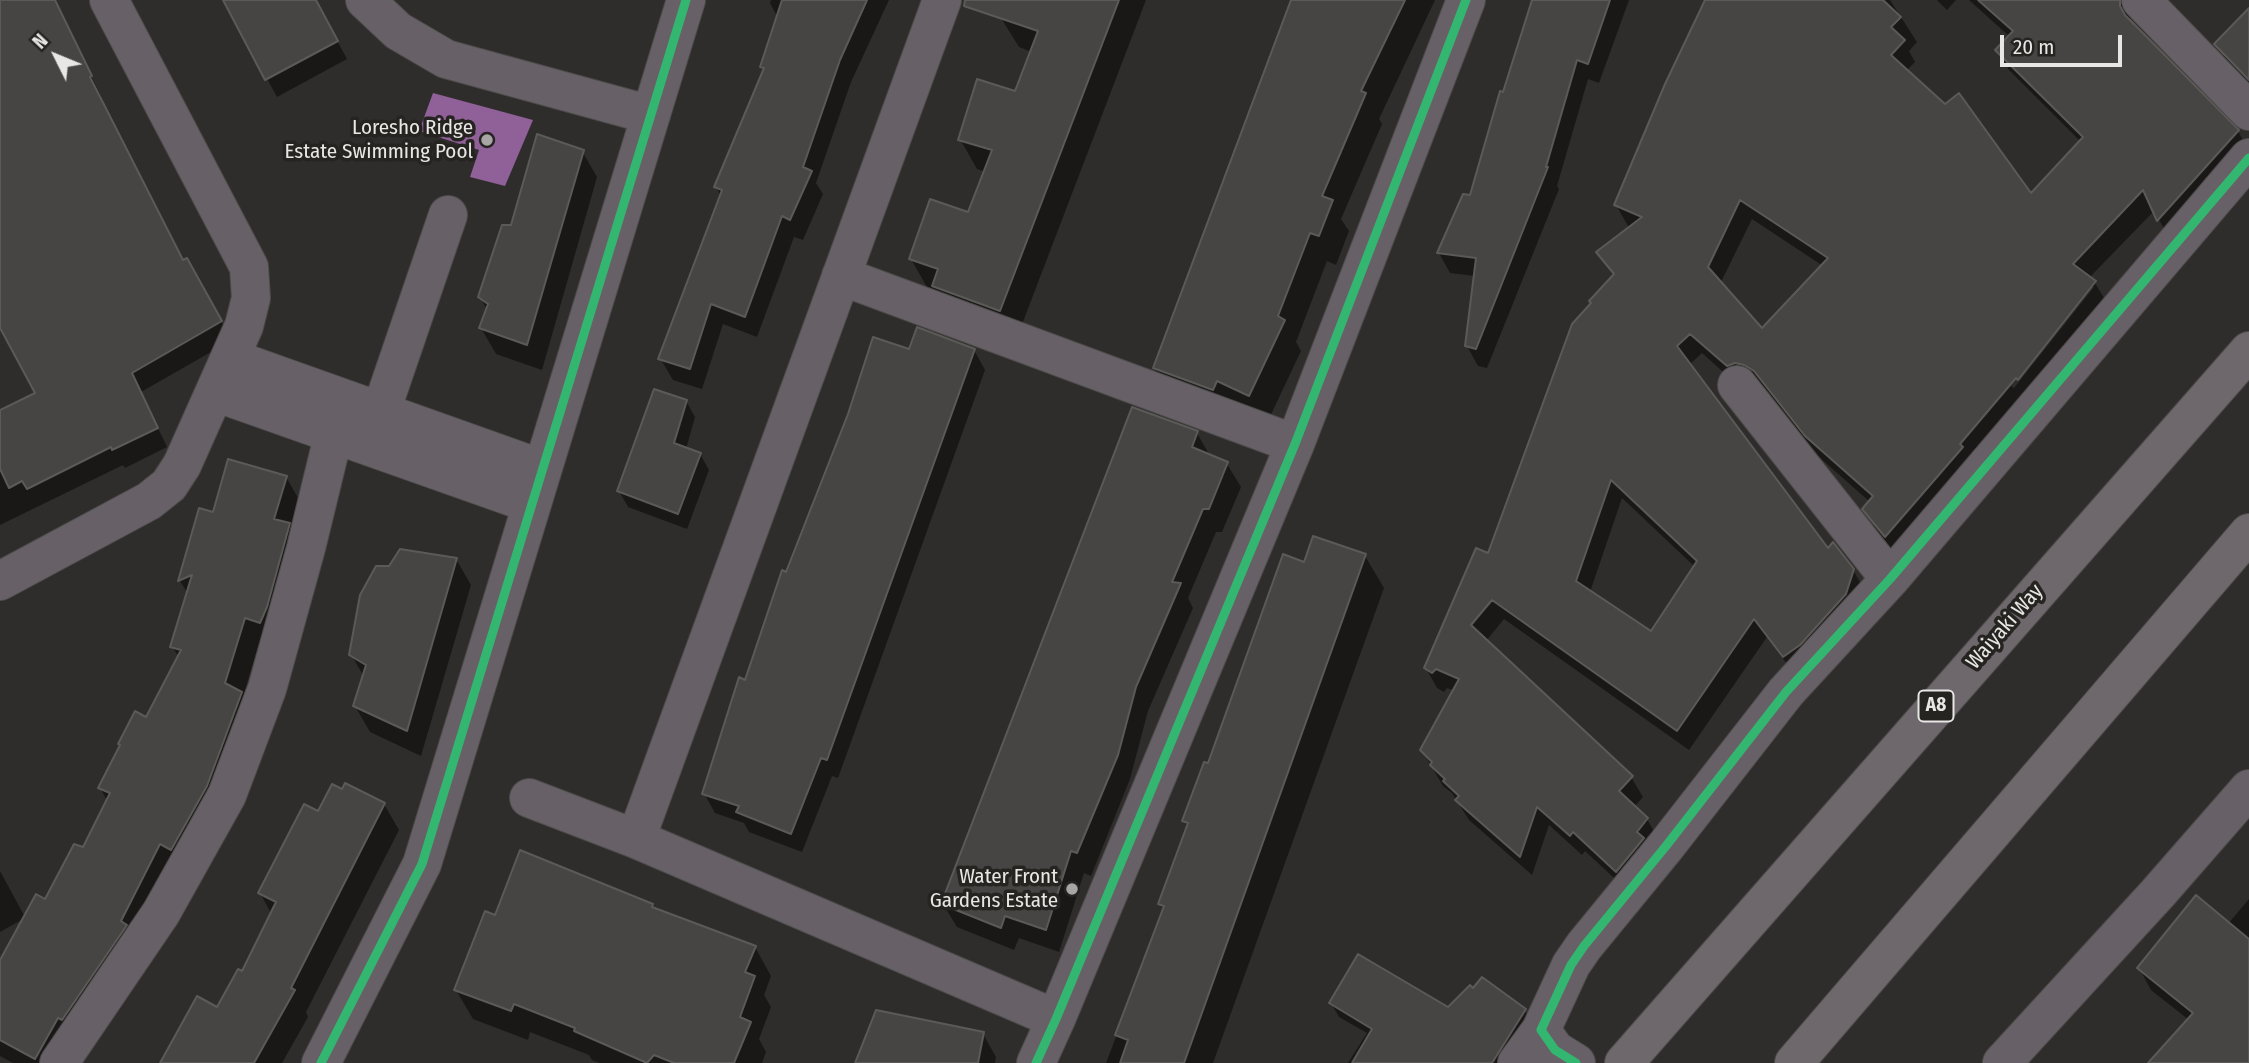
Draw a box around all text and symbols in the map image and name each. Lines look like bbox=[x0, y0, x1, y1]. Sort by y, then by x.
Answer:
north arrow bbox=[21, 21, 91, 91]
scale bar bbox=[2004, 21, 2126, 65]
text: N bbox=[28, 29, 53, 53]
text: 20 m bbox=[2013, 34, 2054, 60]
place label: Loresho Ridge Estate Swimming Pool bbox=[285, 115, 473, 165]
marker: Loresho Ridge Estate Swimming Pool bbox=[479, 132, 495, 148]
street label: Waiyaki Way bbox=[1961, 579, 2049, 675]
road number: A8 bbox=[1918, 691, 1954, 722]
place label: Water Front Gardens Estate bbox=[930, 864, 1058, 914]
marker: Water Front Gardens Estate bbox=[1064, 881, 1080, 897]

